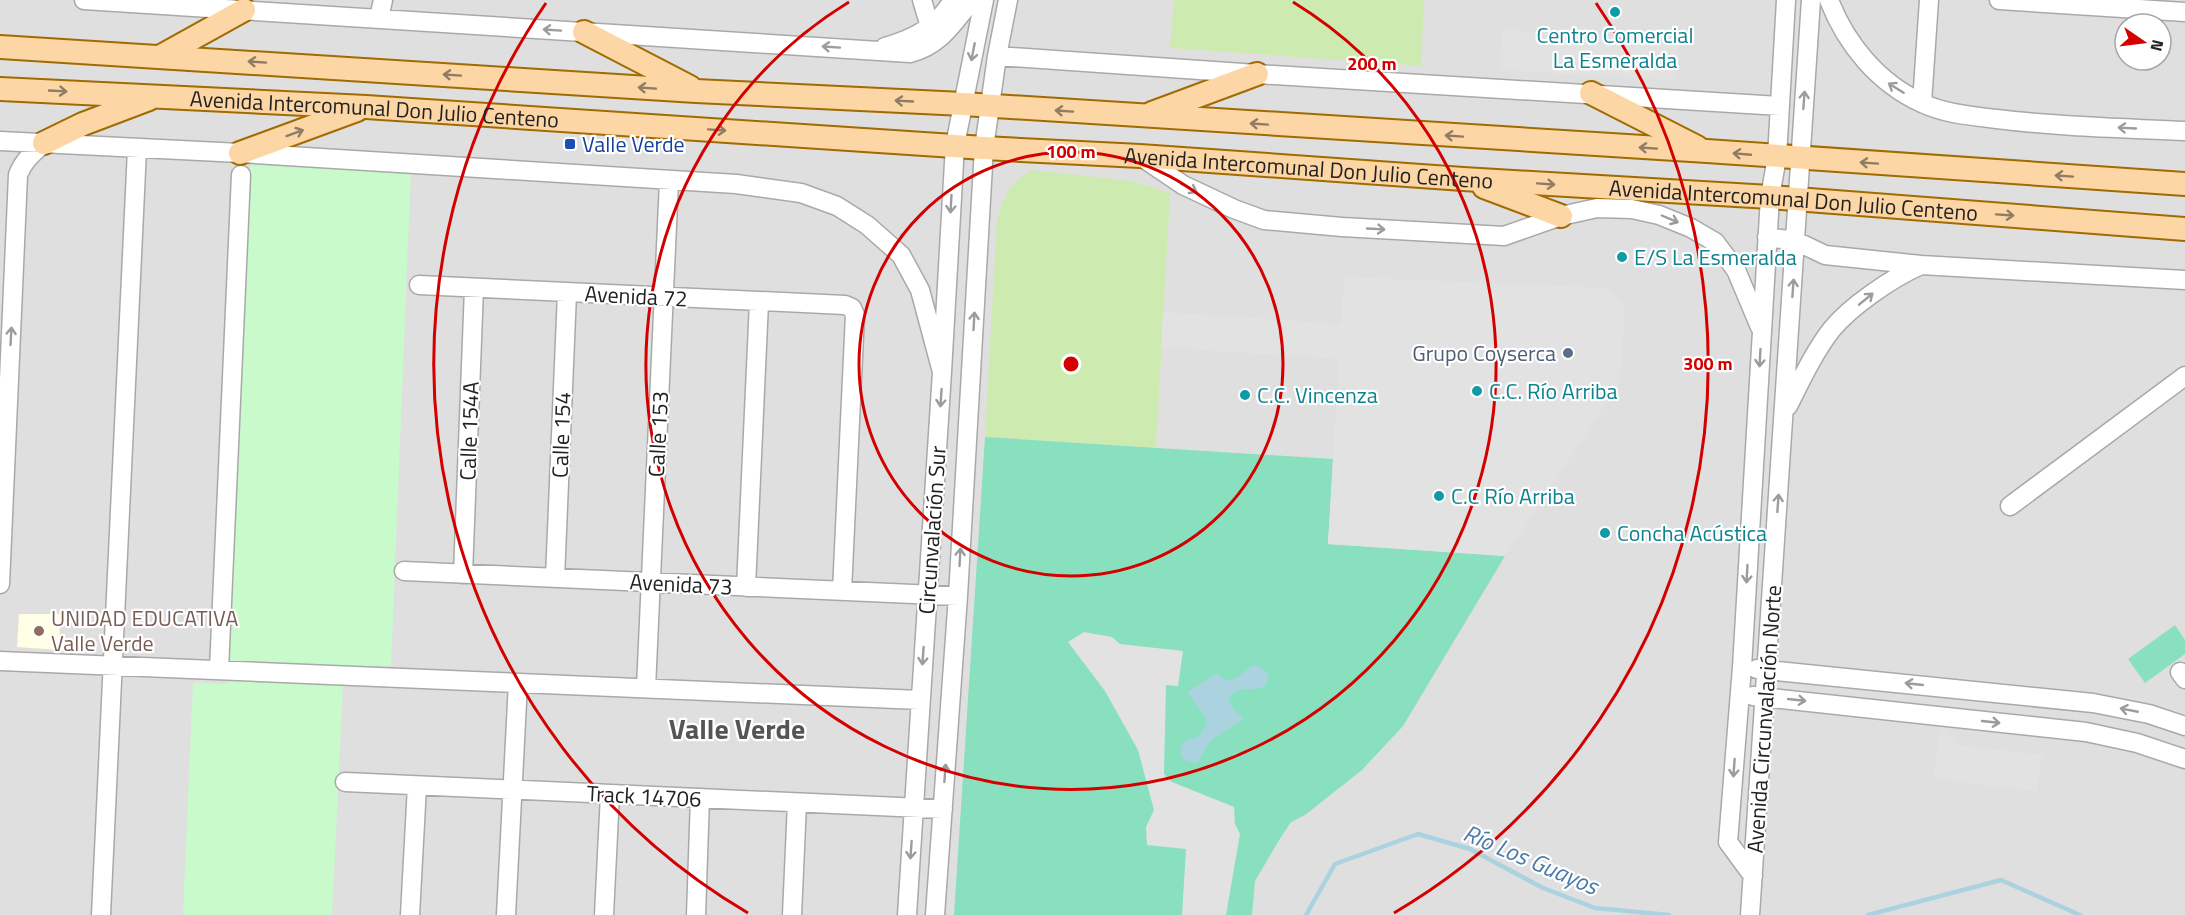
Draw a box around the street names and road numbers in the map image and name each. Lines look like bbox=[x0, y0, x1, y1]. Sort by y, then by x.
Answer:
street label: Avenida Intercomunal Don Julio Centeno bbox=[189, 81, 560, 137]
street label: Avenida Intercomunal Don Julio Centeno bbox=[1123, 138, 1494, 198]
street label: Avenida Intercomunal Don Julio Centeno bbox=[1608, 171, 1979, 230]
street label: Avenida 72 bbox=[584, 276, 688, 316]
street label: Calle 154A bbox=[450, 381, 488, 481]
street label: Calle 153 bbox=[639, 390, 677, 478]
street label: Calle 154 bbox=[543, 391, 579, 479]
street label: Circunvalación Sur bbox=[909, 444, 955, 615]
street label: Avenida 73 bbox=[629, 564, 733, 604]
street label: Avenida Circunvalación Norte bbox=[1738, 584, 1790, 854]
street label: Track 14706 bbox=[586, 776, 702, 816]

